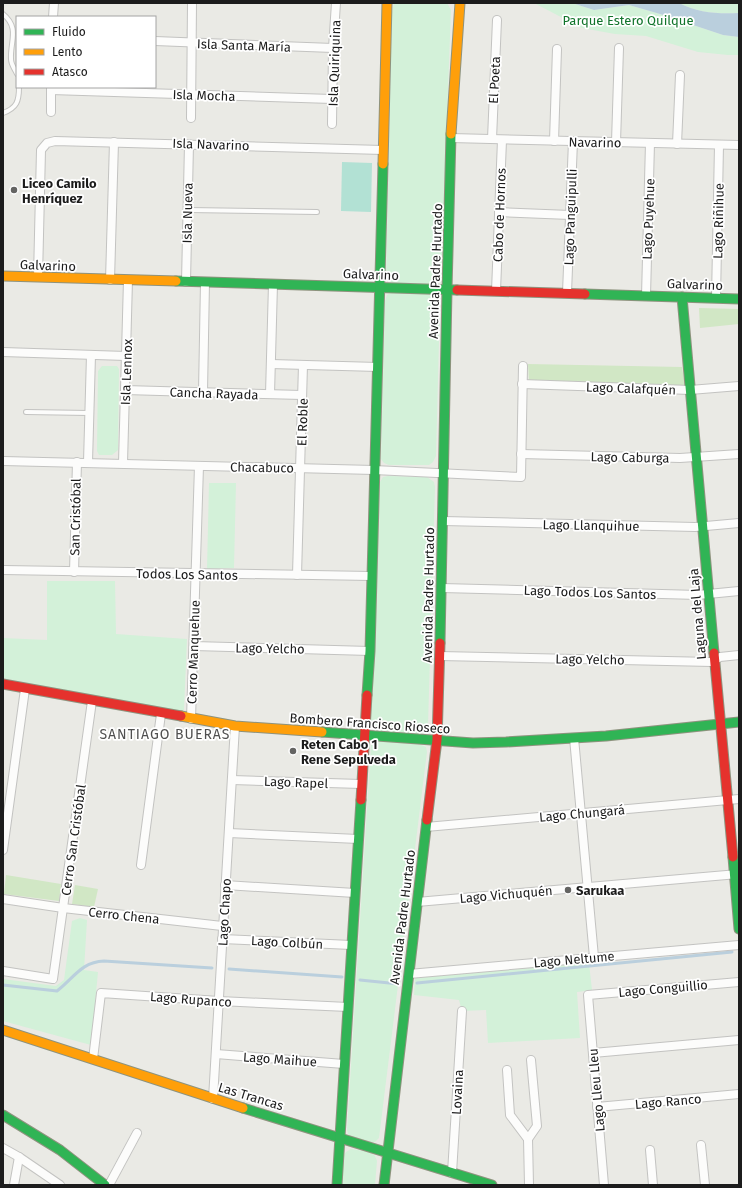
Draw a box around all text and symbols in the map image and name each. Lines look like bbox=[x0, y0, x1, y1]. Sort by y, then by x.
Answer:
park label: Parque Estero Quilque bbox=[562, 13, 694, 28]
legend bbox=[16, 16, 156, 88]
street label: Isla Quiriquina bbox=[325, 19, 344, 107]
text: Fluido bbox=[52, 25, 86, 39]
street label: Isla Santa María bbox=[197, 36, 291, 55]
text: Lento bbox=[52, 45, 82, 59]
street label: El Poeta bbox=[486, 56, 503, 104]
text: Atasco bbox=[52, 65, 88, 79]
street label: Isla Mocha bbox=[172, 87, 236, 104]
street label: Navarino bbox=[568, 135, 622, 150]
street label: Isla Navarino bbox=[172, 136, 250, 153]
street label: Cabo de Hornos bbox=[490, 168, 509, 262]
street label: Lago Panguipulli bbox=[561, 168, 580, 266]
place label: Liceo Camilo Henríquez bbox=[22, 176, 97, 206]
street label: Lago Puyehue bbox=[640, 178, 657, 260]
street label: Isla Nueva bbox=[179, 182, 196, 244]
street label: Lago Riñihue bbox=[710, 183, 727, 259]
marker: Liceo Camilo Henríquez bbox=[9, 185, 19, 195]
street label: Avenida Padre Hurtado bbox=[426, 203, 445, 339]
street label: Galvarino bbox=[20, 257, 76, 274]
street label: Galvarino bbox=[343, 266, 399, 283]
street label: Galvarino bbox=[667, 276, 723, 293]
street label: Isla Lennox bbox=[118, 338, 135, 405]
street label: Lago Calafquén bbox=[586, 379, 676, 398]
street label: Cancha Rayada bbox=[169, 384, 259, 403]
street label: El Roble bbox=[294, 398, 311, 446]
street label: Lago Caburga bbox=[590, 449, 670, 466]
street label: Chacabuco bbox=[230, 459, 294, 476]
street label: San Cristóbal bbox=[67, 478, 84, 556]
street label: Lago Llanquihue bbox=[542, 517, 640, 534]
street label: Avenida Padre Hurtado bbox=[420, 527, 437, 663]
street label: Todos Los Santos bbox=[136, 566, 238, 583]
street label: Laguna del Laja bbox=[686, 568, 709, 660]
street label: Lago Todos Los Santos bbox=[523, 583, 656, 602]
street label: Cerro Manquehue bbox=[184, 600, 203, 704]
street label: Lago Yelcho bbox=[235, 640, 305, 657]
street label: Lago Yelcho bbox=[555, 651, 625, 668]
street label: Bombero Francisco Rioseco bbox=[289, 710, 451, 737]
district label: SANTIAGO BUERAS bbox=[99, 726, 231, 743]
place label: Reten Cabo 1 Rene Sepulveda bbox=[301, 737, 396, 767]
marker: Reten Cabo 1 Rene Sepulveda bbox=[288, 746, 298, 756]
street label: Lago Rapel bbox=[264, 774, 329, 791]
street label: Cerro San Cristóbal bbox=[58, 783, 89, 897]
street label: Lago Chungará bbox=[539, 802, 626, 825]
street label: Avenida Padre Hurtado bbox=[387, 849, 418, 985]
street label: Lago Chapo bbox=[215, 878, 234, 946]
street label: Lago Vichuquén bbox=[459, 883, 553, 906]
place label: Sarukaa bbox=[576, 883, 624, 898]
marker: Sarukaa bbox=[563, 885, 573, 895]
street label: Cerro Chena bbox=[88, 904, 160, 927]
street label: Lago Colbún bbox=[251, 933, 323, 952]
street label: Lago Neltume bbox=[533, 948, 615, 971]
street label: Lago Conguillio bbox=[618, 977, 708, 1000]
street label: Lago Rupanco bbox=[149, 989, 232, 1010]
street label: Lago Lleu Lleu bbox=[585, 1048, 608, 1132]
street label: Lago Maihue bbox=[243, 1049, 317, 1070]
street label: Lovaina bbox=[449, 1069, 466, 1115]
street label: Las Trancas bbox=[216, 1079, 285, 1114]
street label: Lago Ranco bbox=[634, 1091, 702, 1112]

